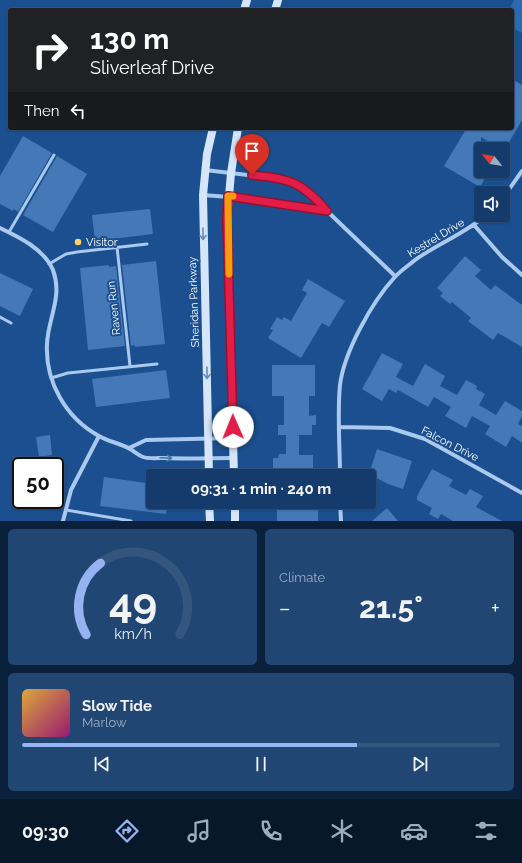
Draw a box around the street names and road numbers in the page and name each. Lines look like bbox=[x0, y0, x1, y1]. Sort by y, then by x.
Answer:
street label: Kestrel Drive bbox=[405, 216, 467, 260]
street label: Sheridan Parkway bbox=[186, 256, 202, 348]
street label: Raven Run bbox=[105, 280, 123, 336]
street label: Falcon Drive bbox=[419, 424, 481, 464]

